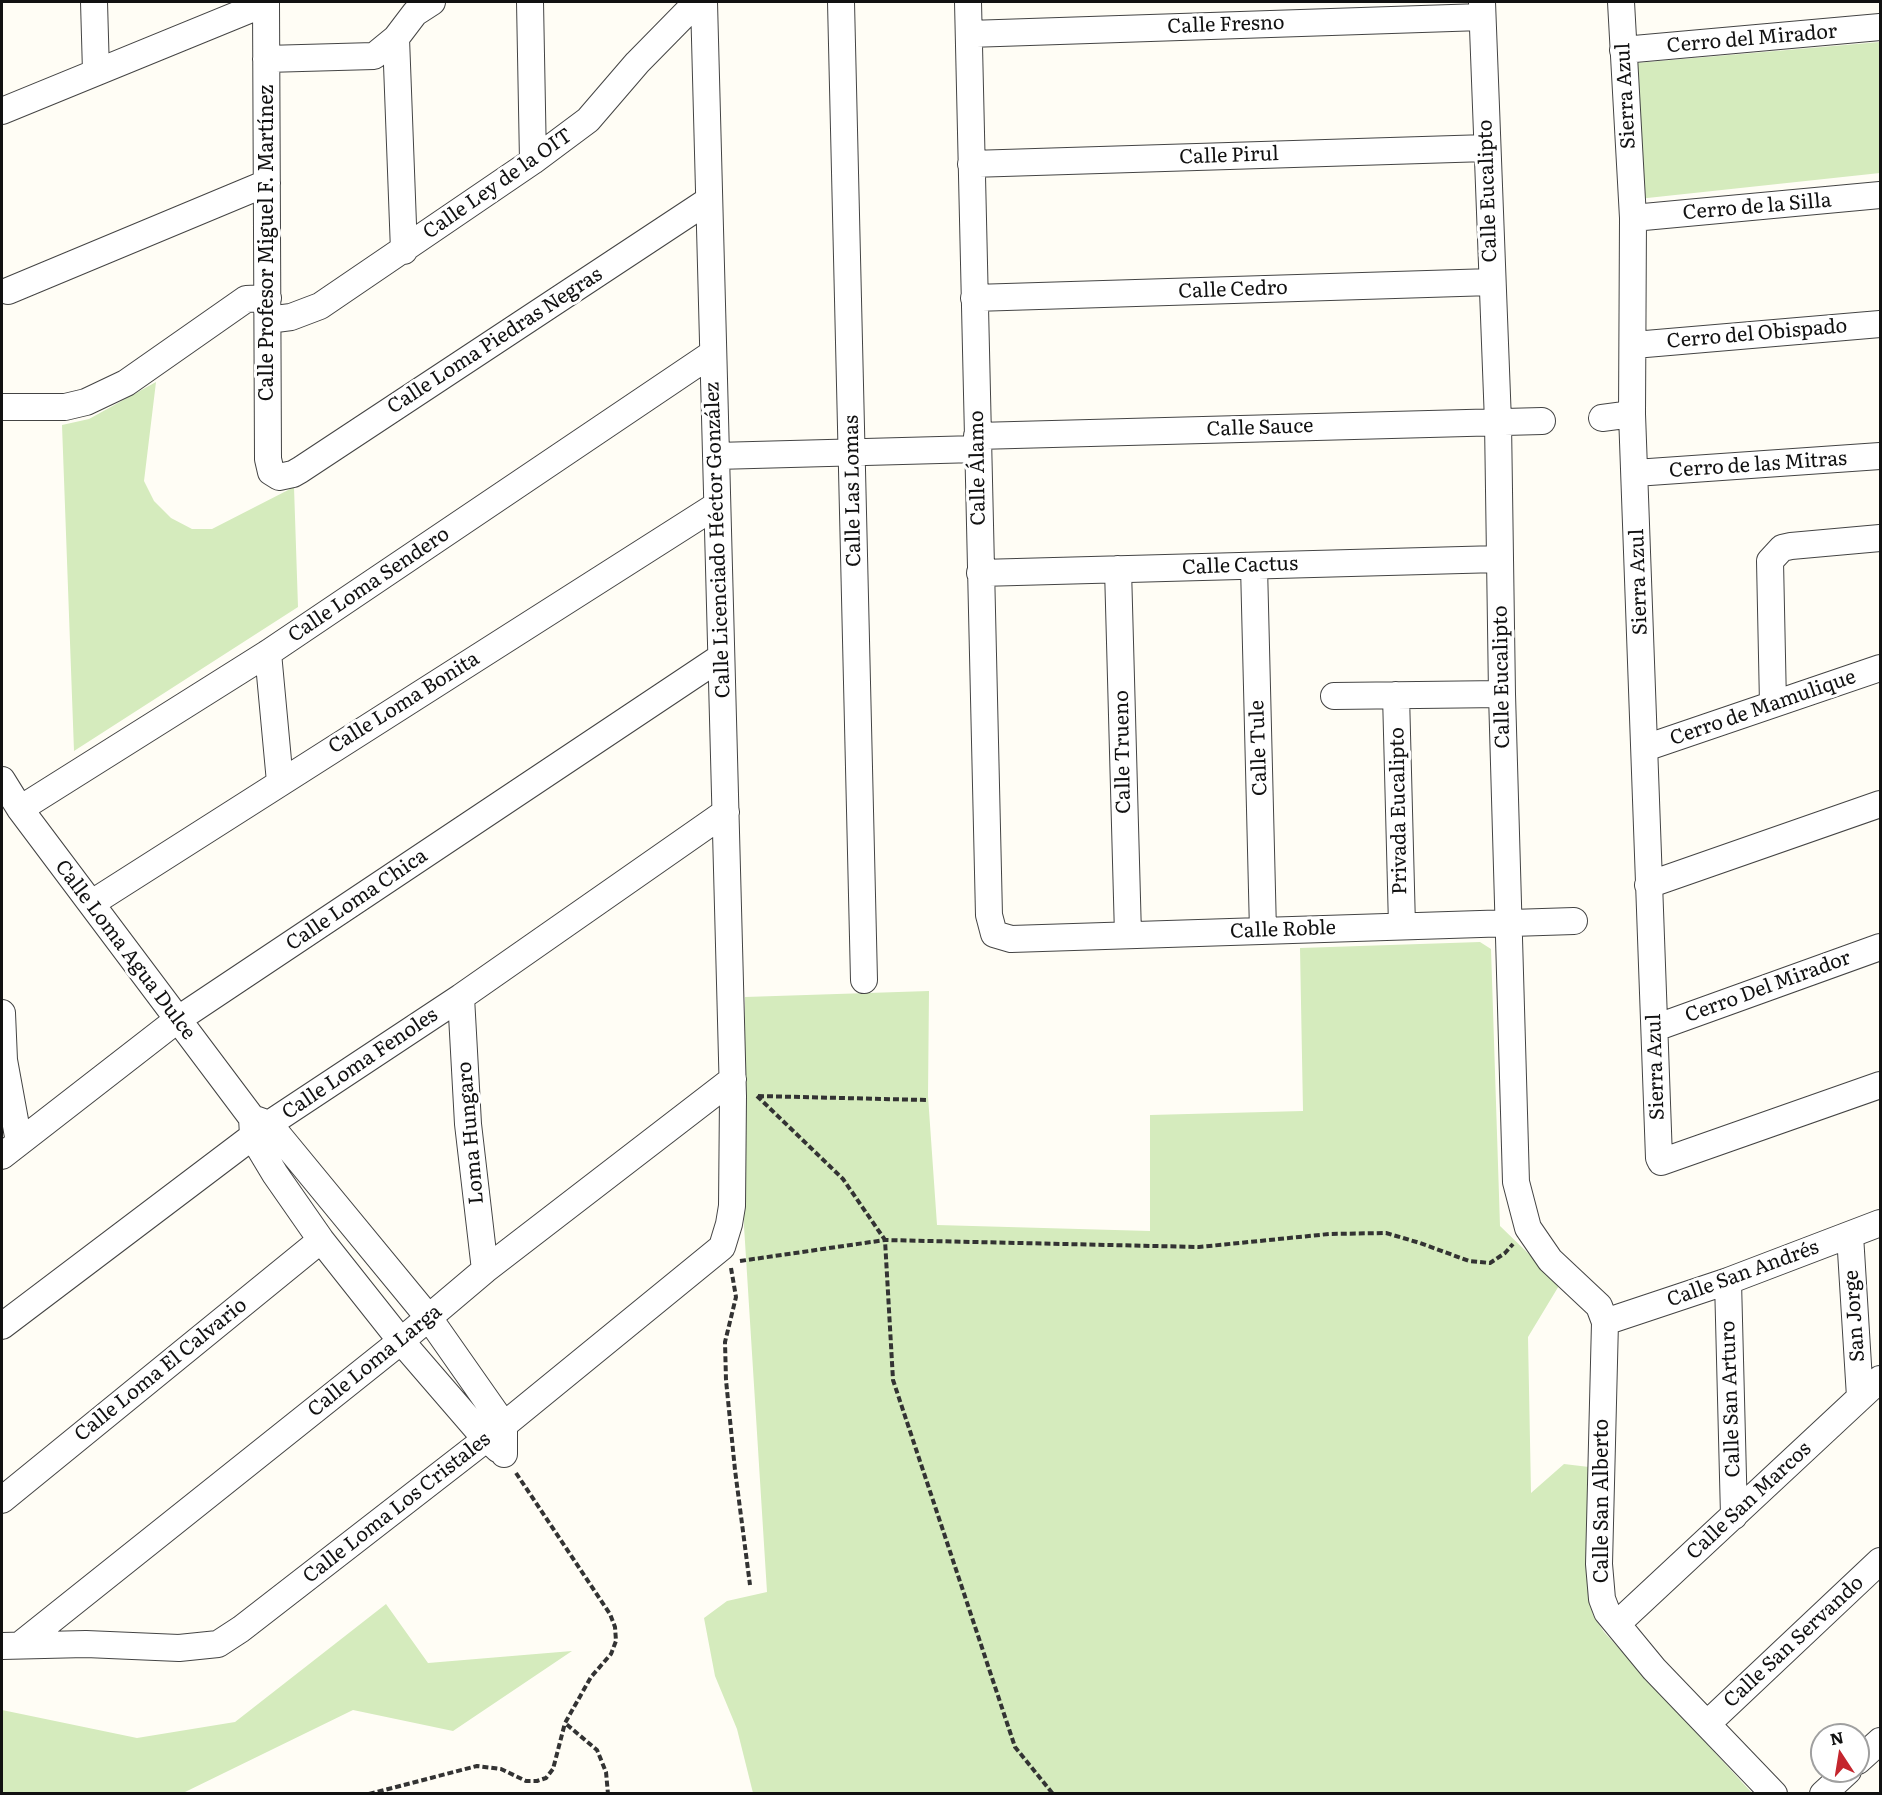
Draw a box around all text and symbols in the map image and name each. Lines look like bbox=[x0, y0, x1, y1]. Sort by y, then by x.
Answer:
street label: Calle Fresno bbox=[1167, 11, 1285, 39]
street label: Cerro del Mirador bbox=[1666, 20, 1838, 58]
street label: Sierra Azul bbox=[1611, 42, 1641, 150]
street label: Calle Profesor Miguel F. Martínez bbox=[255, 85, 279, 401]
street label: Calle Eucalipto bbox=[1474, 119, 1502, 263]
street label: Calle Ley de la OIT bbox=[419, 124, 577, 244]
street label: Calle Pirul bbox=[1179, 142, 1279, 170]
street label: Cerro de la Silla bbox=[1682, 189, 1832, 225]
street label: Calle Loma Piedras Negras bbox=[383, 263, 607, 419]
street label: Calle Cedro bbox=[1178, 276, 1288, 304]
street label: Cerro del Obispado bbox=[1666, 314, 1848, 354]
street label: Calle Licenciado Héctor González bbox=[700, 381, 736, 699]
street label: Calle Álamo bbox=[965, 410, 991, 526]
street label: Calle Sauce bbox=[1206, 414, 1314, 442]
street label: Calle Las Lomas bbox=[840, 415, 866, 567]
street label: Cerro de las Mitras bbox=[1668, 447, 1848, 483]
street label: Calle Loma Sendero bbox=[284, 522, 454, 648]
street label: Sierra Azul bbox=[1625, 528, 1653, 636]
street label: Calle Cactus bbox=[1182, 552, 1298, 580]
street label: Calle Eucalipto bbox=[1489, 605, 1515, 749]
street label: Calle Loma Bonita bbox=[324, 647, 484, 759]
street label: Cerro de Mamulique bbox=[1667, 665, 1859, 751]
street label: Calle Trueno bbox=[1110, 690, 1136, 814]
street label: Calle Tule bbox=[1245, 700, 1273, 796]
street label: Privada Eucalipto bbox=[1386, 727, 1412, 895]
street label: Calle Loma Chica bbox=[282, 844, 432, 956]
street label: Calle Loma Agua Dulce bbox=[50, 855, 200, 1045]
street label: Calle Roble bbox=[1230, 916, 1336, 944]
street label: Cerro Del Mirador bbox=[1682, 946, 1854, 1028]
street label: Calle Loma Fenoles bbox=[278, 1003, 442, 1125]
street label: Sierra Azul bbox=[1642, 1013, 1670, 1121]
street label: Loma Hungaro bbox=[453, 1061, 489, 1205]
street label: Calle San Andrés bbox=[1664, 1235, 1822, 1313]
street label: San Jorge bbox=[1840, 1269, 1870, 1363]
street label: Calle Loma El Calvario bbox=[70, 1293, 252, 1447]
street label: Calle Loma Larga bbox=[303, 1300, 447, 1422]
street label: Calle San Arturo bbox=[1716, 1320, 1746, 1478]
street label: Calle San Alberto bbox=[1590, 1419, 1614, 1583]
street label: Calle Loma Los Cristales bbox=[299, 1427, 495, 1589]
street label: Calle San Marcos bbox=[1682, 1437, 1816, 1565]
street label: Calle San Servando bbox=[1719, 1571, 1869, 1713]
north arrow bbox=[1810, 1723, 1870, 1783]
text: N bbox=[1828, 1724, 1846, 1750]

